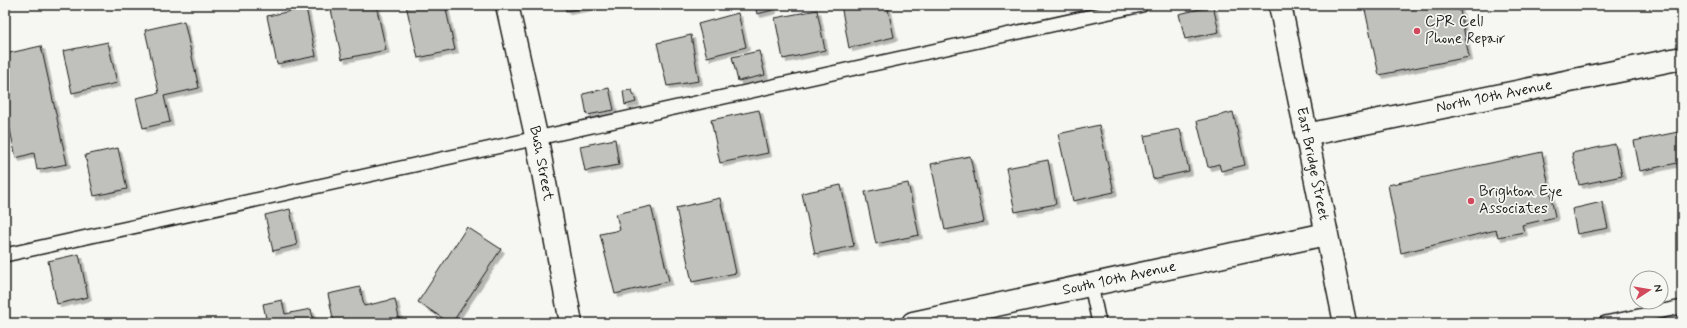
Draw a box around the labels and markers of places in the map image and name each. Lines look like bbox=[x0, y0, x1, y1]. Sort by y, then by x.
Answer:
place label: CPR Cell Phone Repair bbox=[1425, 12, 1505, 49]
marker: CPR Cell Phone Repair bbox=[1412, 26, 1422, 36]
place label: Brighton Eye Associates bbox=[1479, 182, 1563, 219]
marker: Brighton Eye Associates bbox=[1466, 196, 1476, 206]

